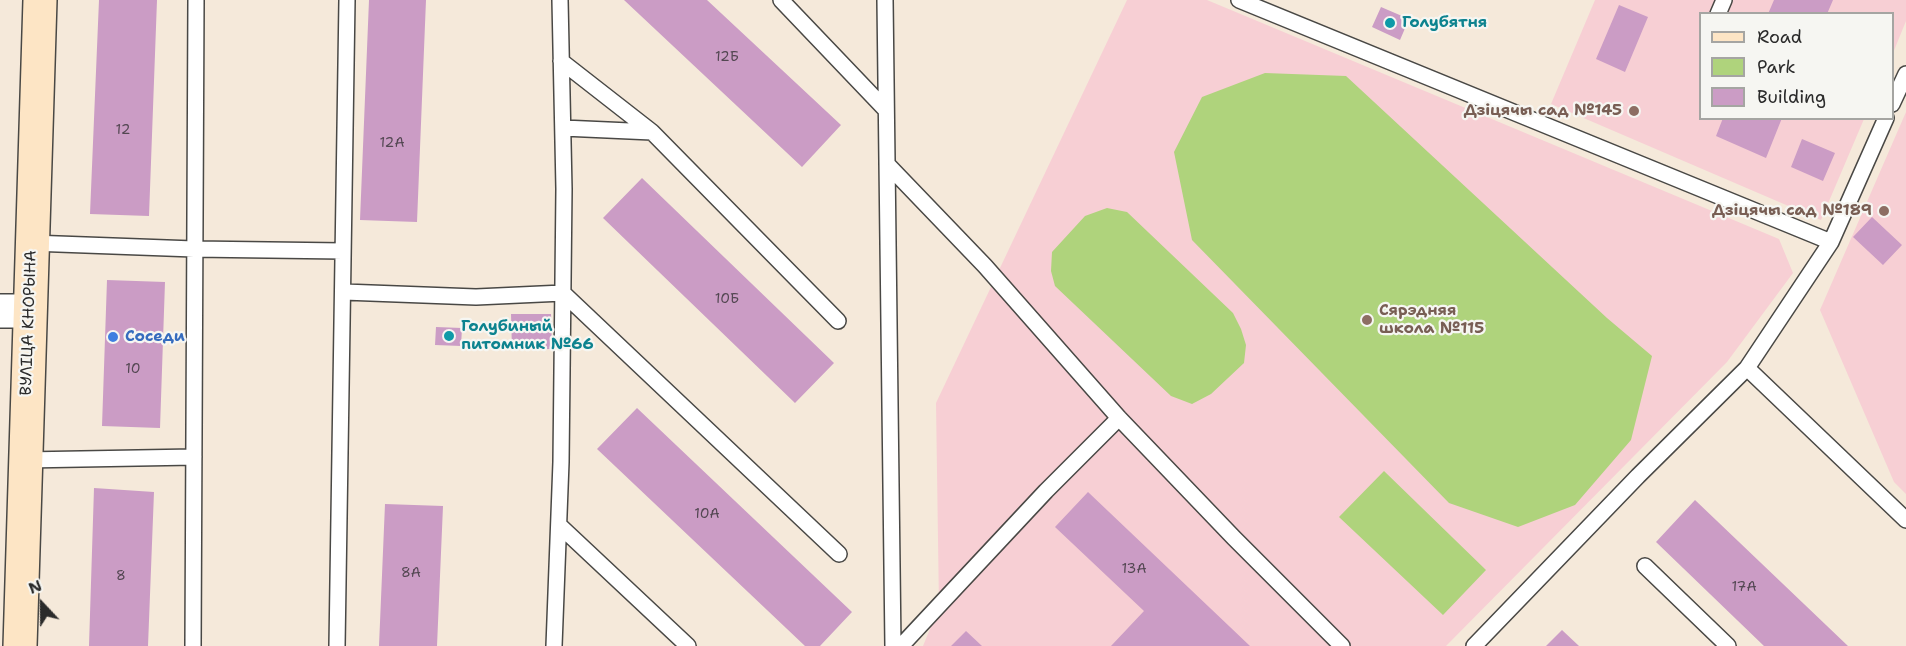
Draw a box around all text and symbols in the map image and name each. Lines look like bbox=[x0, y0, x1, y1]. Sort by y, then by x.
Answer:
legend bbox=[1699, 12, 1894, 120]
place label: Голубятня bbox=[1402, 13, 1487, 33]
marker: Голубятня bbox=[1383, 16, 1397, 30]
text: Road bbox=[1757, 25, 1802, 49]
house number: 12Б bbox=[715, 49, 739, 65]
text: Park bbox=[1757, 55, 1796, 79]
text: Building bbox=[1757, 85, 1826, 109]
place label: Дзіцячы сад №145 bbox=[1464, 101, 1622, 121]
marker: Дзіцячы сад №145 bbox=[1627, 104, 1641, 118]
house number: 12 bbox=[116, 122, 130, 138]
house number: 12А bbox=[379, 135, 405, 151]
place label: Дзіцячы сад №189 bbox=[1712, 201, 1872, 221]
marker: Дзіцячы сад №189 bbox=[1877, 204, 1891, 218]
street label: ВУЛІЦА КНОРЫНА bbox=[17, 250, 41, 396]
house number: 10Б bbox=[715, 291, 739, 307]
place label: Сярэдняя школа №115 bbox=[1379, 301, 1484, 339]
marker: Сярэдняя школа №115 bbox=[1360, 313, 1374, 327]
place label: Голубиный питомник №66 bbox=[461, 317, 594, 355]
place label: Соседи bbox=[125, 327, 185, 347]
marker: Голубиный питомник №66 bbox=[442, 329, 456, 343]
marker: Соседи bbox=[106, 330, 120, 344]
house number: 10 bbox=[125, 361, 141, 377]
house number: 10А bbox=[694, 506, 720, 522]
house number: 13А bbox=[1121, 561, 1147, 577]
house number: 8А bbox=[401, 565, 421, 581]
house number: 8 bbox=[116, 568, 126, 584]
north arrow bbox=[12, 574, 72, 634]
text: N bbox=[25, 575, 45, 599]
house number: 17А bbox=[1731, 579, 1757, 595]

